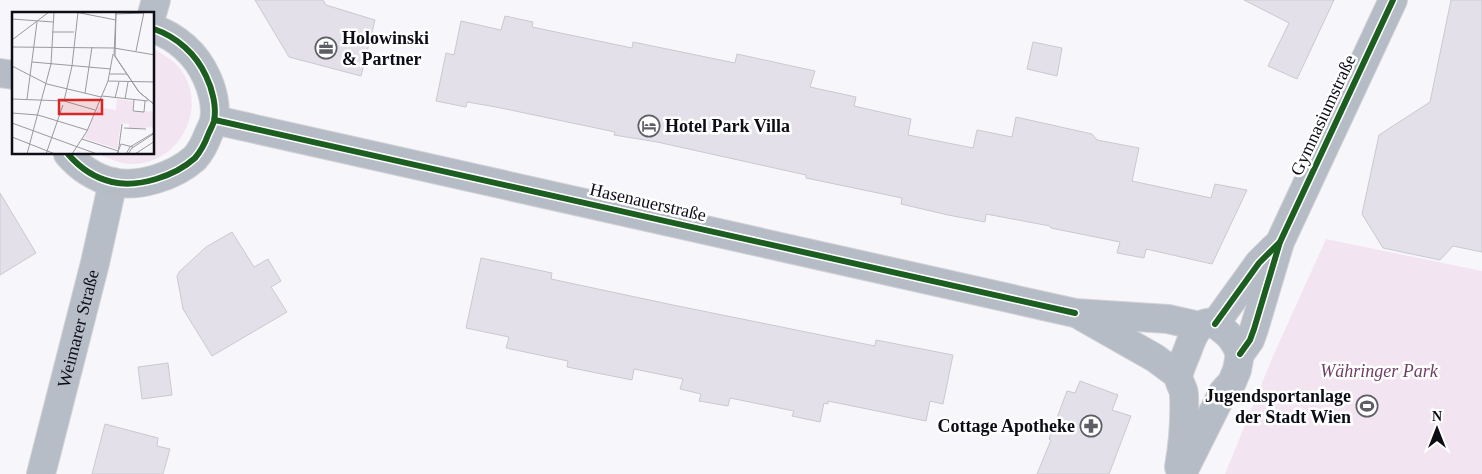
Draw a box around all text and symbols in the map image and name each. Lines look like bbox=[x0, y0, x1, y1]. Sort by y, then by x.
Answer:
inset map bbox=[12, 12, 155, 155]
place label: Holowinski & Partner bbox=[342, 28, 429, 69]
office icon: Holowinski & Partner bbox=[314, 36, 338, 60]
street label: Gymnasiumstraße bbox=[1286, 51, 1360, 179]
hotel icon: Hotel Park Villa bbox=[637, 114, 661, 138]
place label: Hotel Park Villa bbox=[665, 116, 790, 136]
street label: Hasenauerstraße bbox=[588, 179, 708, 225]
street label: Weimarer Straße bbox=[53, 268, 103, 390]
park label: Währinger Park bbox=[1320, 361, 1439, 381]
place label: Jugendsportanlage der Stadt Wien bbox=[1205, 386, 1351, 427]
sports icon: Jugendsportanlage der Stadt Wien bbox=[1355, 394, 1379, 418]
north arrow bbox=[1412, 404, 1462, 454]
text: N bbox=[1432, 409, 1442, 424]
pharmacy icon: Cottage Apotheke bbox=[1079, 414, 1103, 438]
place label: Cottage Apotheke bbox=[938, 416, 1075, 436]

